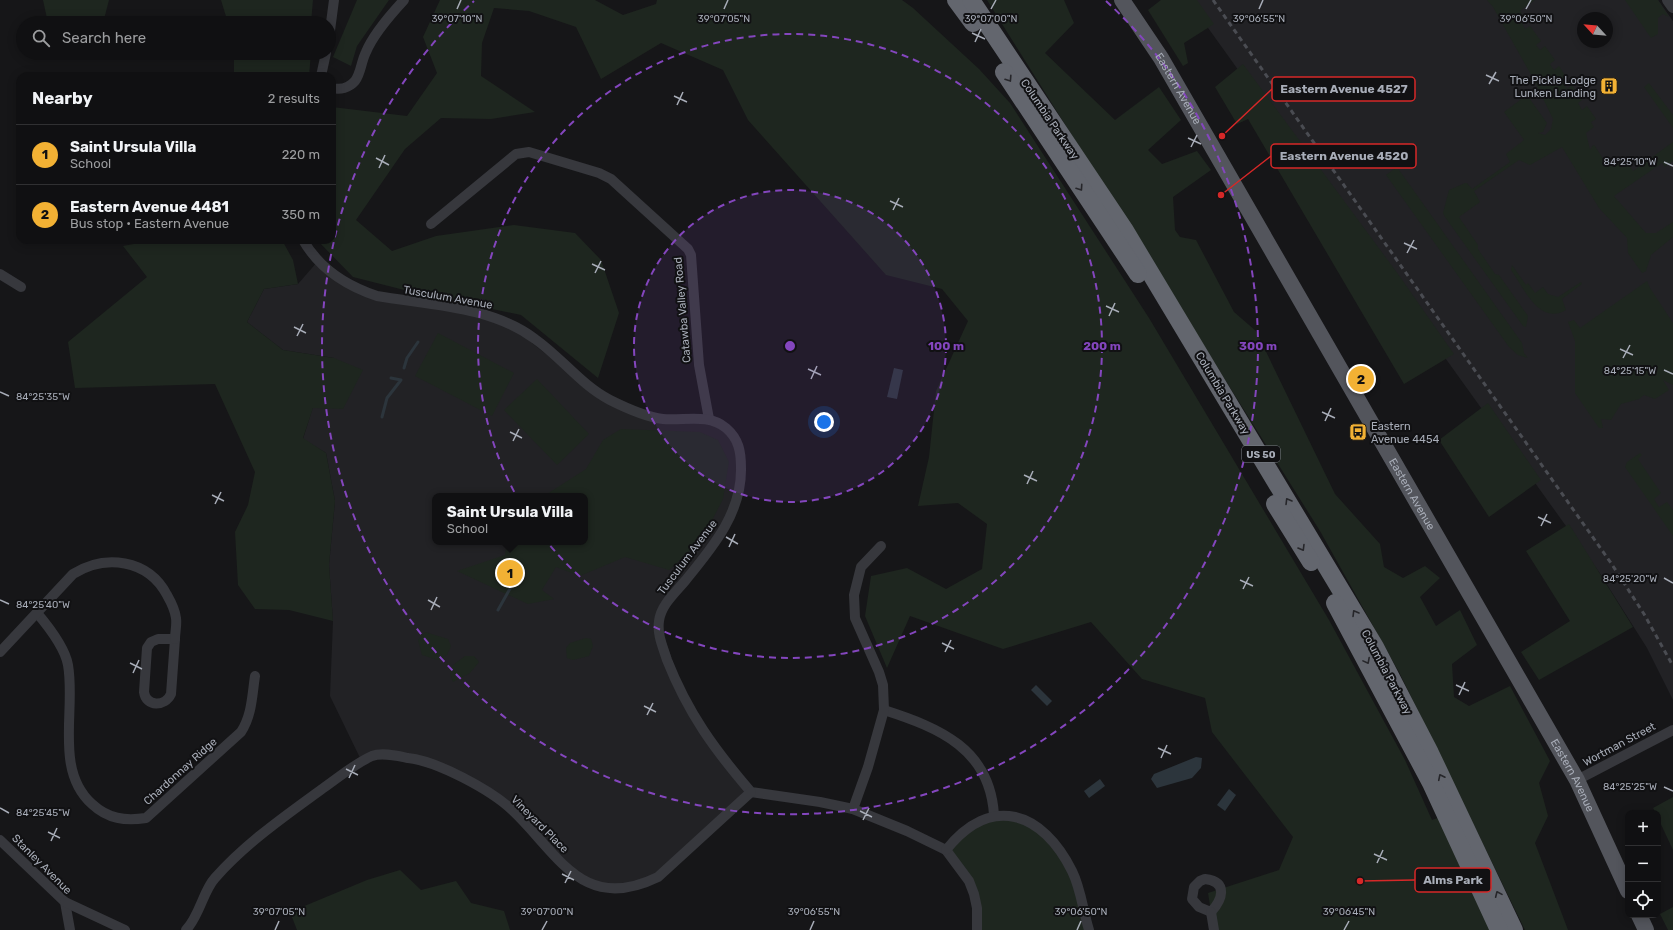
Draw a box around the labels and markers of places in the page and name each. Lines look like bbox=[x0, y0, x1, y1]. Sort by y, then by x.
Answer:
place label: The Pickle Lodge Lunken Landing bbox=[1510, 74, 1596, 100]
building icon: The Pickle Lodge Lunken Landing bbox=[1599, 76, 1619, 96]
callout: Eastern Avenue 4527 bbox=[1272, 77, 1415, 101]
callout: Eastern Avenue 4520 bbox=[1271, 144, 1416, 168]
centre of rings bbox=[783, 339, 797, 353]
pin: 2 bbox=[1348, 364, 1374, 394]
place label: Eastern Avenue 4454 bbox=[1371, 420, 1439, 446]
bus stop icon: Eastern Avenue 4454 bbox=[1348, 422, 1368, 442]
pin: 1 bbox=[497, 558, 523, 588]
callout: Alms Park bbox=[1415, 868, 1491, 892]

